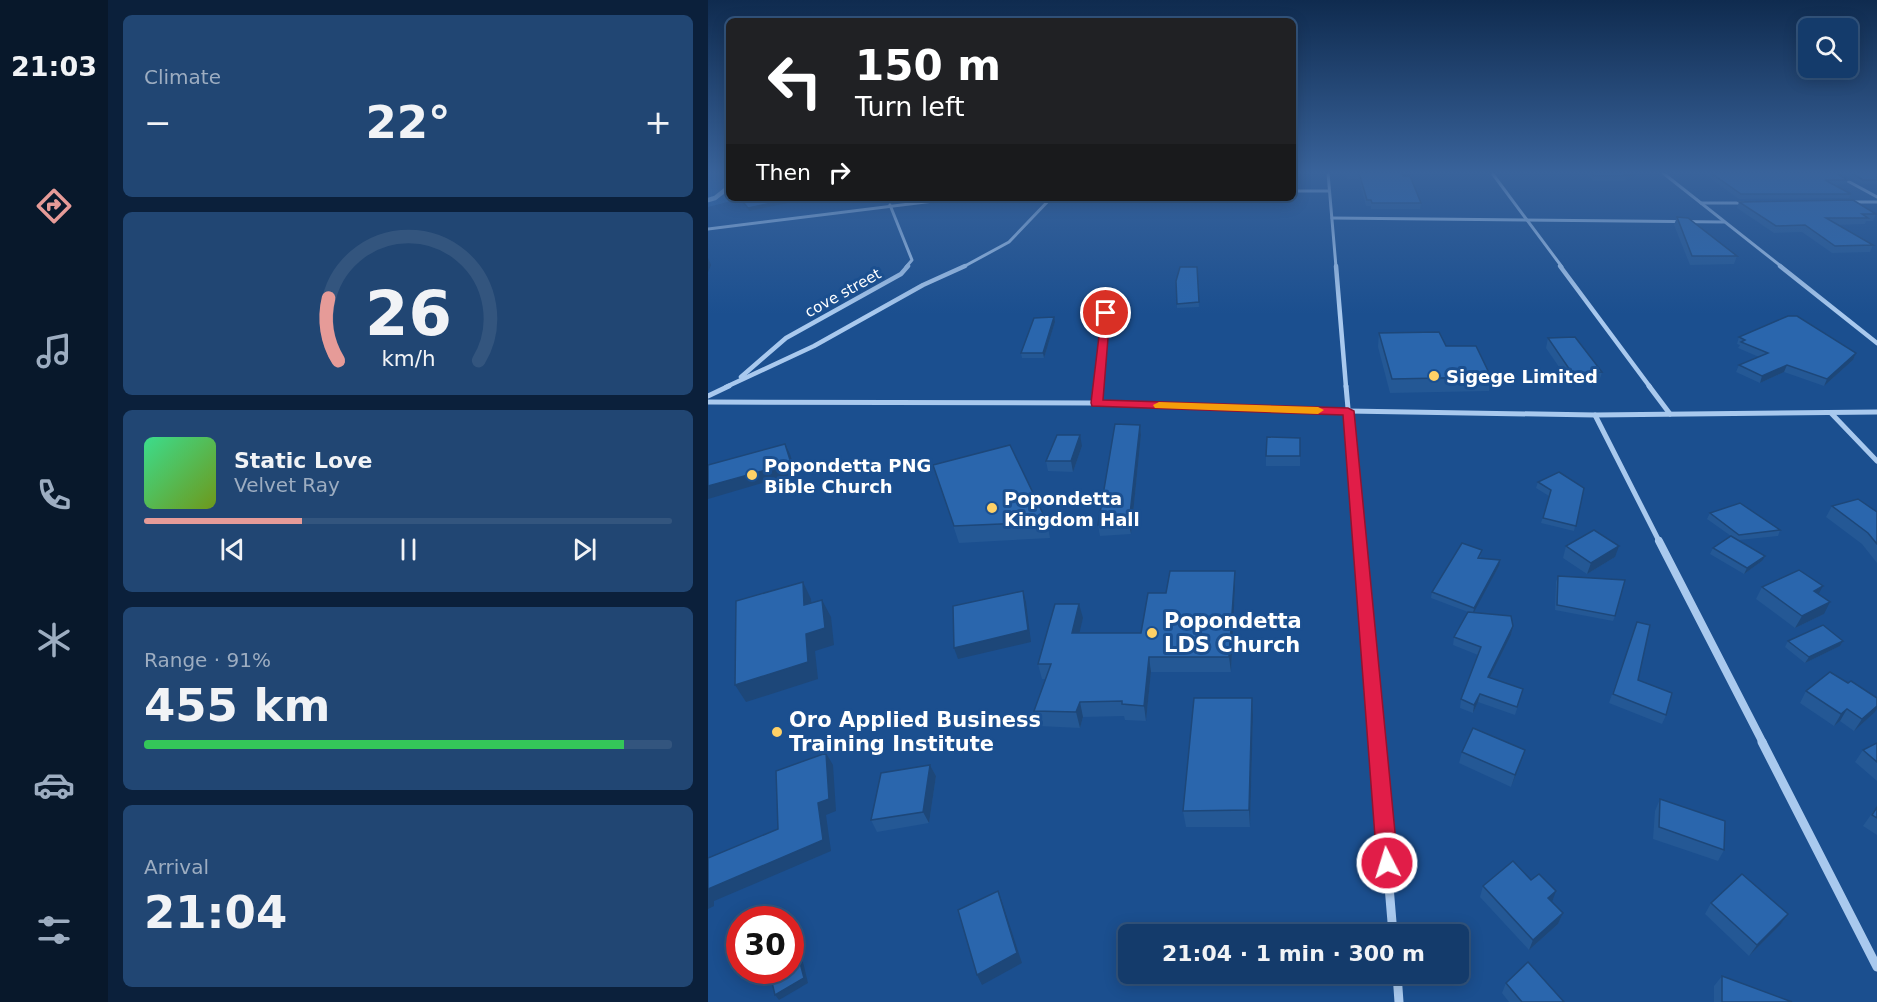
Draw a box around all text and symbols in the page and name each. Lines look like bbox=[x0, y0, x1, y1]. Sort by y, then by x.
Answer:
map controls bbox=[1798, 18, 1858, 78]
button: search bbox=[1798, 18, 1858, 78]
text: 150 m bbox=[855, 41, 1001, 90]
icon: left bbox=[756, 42, 834, 120]
text: 21:03 bbox=[11, 51, 97, 82]
text: Climate bbox=[144, 65, 221, 89]
text: Turn left bbox=[855, 91, 965, 122]
text: 22° bbox=[365, 96, 451, 149]
text: − bbox=[144, 103, 172, 142]
text: + bbox=[644, 103, 672, 142]
icon: right bbox=[823, 156, 856, 189]
text: Then bbox=[756, 160, 811, 185]
icon: directions bbox=[33, 185, 75, 227]
street label: cove street bbox=[802, 265, 884, 321]
text: 26 bbox=[365, 277, 451, 350]
pin bbox=[1080, 287, 1131, 338]
icon: arrive bbox=[1089, 296, 1122, 329]
icon: music bbox=[33, 330, 75, 372]
text: km/h bbox=[381, 346, 435, 371]
place label: Sigege Limited bbox=[1446, 366, 1598, 387]
marker: Sigege Limited bbox=[1427, 369, 1441, 383]
text: Static Love bbox=[234, 448, 372, 473]
place label: Popondetta PNG Bible Church bbox=[764, 455, 931, 497]
marker: Popondetta PNG Bible Church bbox=[745, 468, 759, 482]
text: Velvet Ray bbox=[234, 473, 340, 497]
icon: phone bbox=[33, 474, 75, 516]
place label: Popondetta Kingdom Hall bbox=[1004, 488, 1140, 530]
marker: Popondetta Kingdom Hall bbox=[985, 501, 999, 515]
icon: previous bbox=[216, 533, 249, 566]
icon: pause bbox=[392, 533, 425, 566]
icon: next bbox=[568, 533, 601, 566]
place label: Popondetta LDS Church bbox=[1164, 609, 1302, 657]
icon: climate bbox=[33, 619, 75, 661]
marker: Popondetta LDS Church bbox=[1145, 626, 1159, 640]
text: Range · 91% bbox=[144, 648, 271, 672]
text: 455 km bbox=[144, 679, 330, 732]
place label: Oro Applied Business Training Institute bbox=[789, 708, 1041, 756]
marker: Oro Applied Business Training Institute bbox=[770, 725, 784, 739]
icon: car bbox=[33, 764, 75, 806]
position arrow bbox=[1355, 831, 1419, 895]
text: Arrival bbox=[144, 855, 209, 879]
text: 21:04 bbox=[144, 886, 287, 939]
speed limit sign: 30 bbox=[726, 906, 804, 984]
icon: filters bbox=[33, 909, 75, 951]
text: 21:04 · 1 min · 300 m bbox=[1162, 941, 1425, 966]

